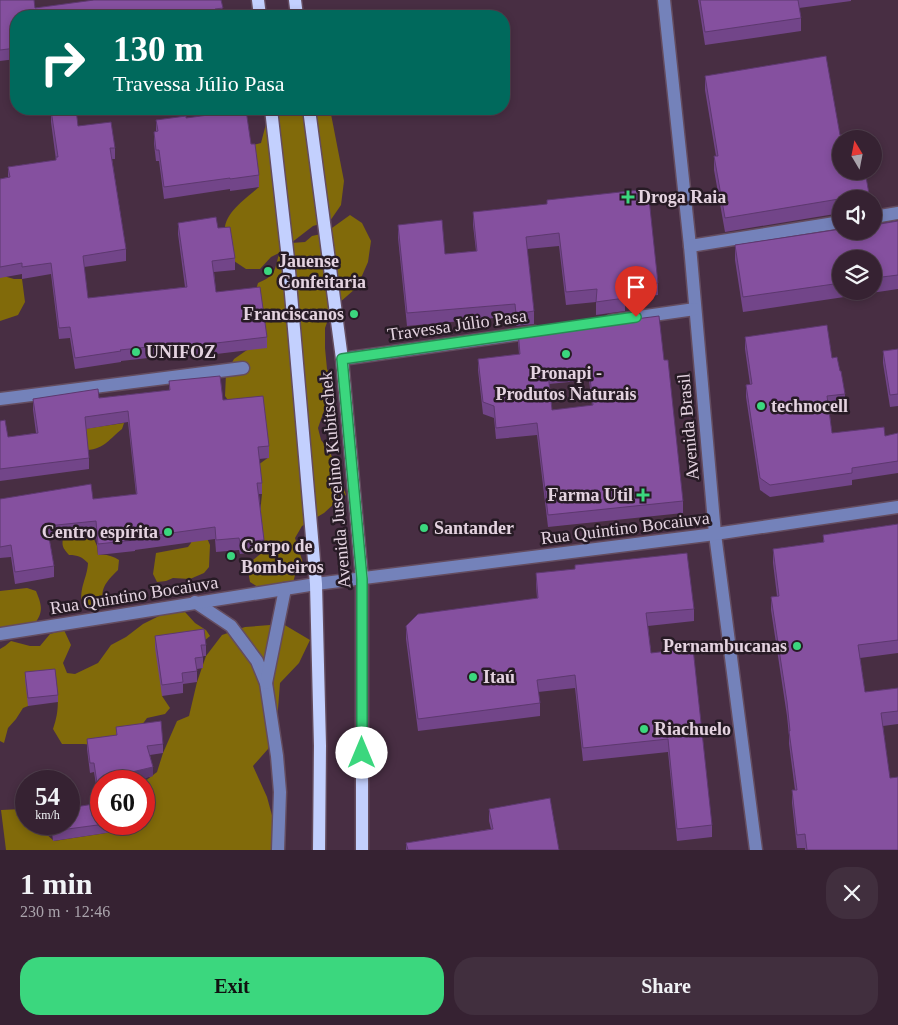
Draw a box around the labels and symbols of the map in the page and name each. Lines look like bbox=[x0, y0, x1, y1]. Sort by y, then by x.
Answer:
north arrow bbox=[832, 130, 882, 180]
place label: Droga Raia bbox=[638, 187, 726, 207]
marker: Droga Raia bbox=[622, 191, 634, 203]
place label: Jauense Confeitaria bbox=[278, 251, 366, 292]
marker: Jauense Confeitaria bbox=[262, 265, 274, 277]
pin bbox=[615, 266, 657, 317]
place label: Franciscanos bbox=[243, 304, 344, 324]
street label: Travessa Júlio Pasa bbox=[386, 305, 528, 345]
marker: Franciscanos bbox=[348, 308, 360, 320]
place label: UNIFOZ bbox=[146, 342, 216, 362]
marker: UNIFOZ bbox=[130, 346, 142, 358]
marker: Pronapi - Produtos Naturais bbox=[560, 348, 572, 360]
place label: Pronapi - Produtos Naturais bbox=[495, 363, 637, 404]
street label: Avenida Juscelino Kubitschek bbox=[316, 371, 354, 589]
street label: Avenida Brasil bbox=[673, 373, 703, 481]
place label: technocell bbox=[771, 396, 848, 416]
marker: technocell bbox=[755, 400, 767, 412]
place label: Farma Util bbox=[548, 485, 633, 505]
marker: Farma Util bbox=[637, 489, 649, 501]
street label: Rua Quintino Bocaiuva bbox=[539, 508, 711, 548]
place label: Santander bbox=[434, 518, 514, 538]
place label: Centro espírita bbox=[42, 522, 158, 542]
marker: Santander bbox=[418, 522, 430, 534]
marker: Centro espírita bbox=[162, 526, 174, 538]
place label: Corpo de Bombeiros bbox=[241, 536, 324, 577]
marker: Corpo de Bombeiros bbox=[225, 550, 237, 562]
street label: Rua Quintino Bocaiuva bbox=[48, 572, 220, 618]
place label: Pernambucanas bbox=[663, 636, 787, 656]
marker: Pernambucanas bbox=[791, 640, 803, 652]
place label: Itaú bbox=[483, 667, 515, 687]
marker: Itaú bbox=[467, 671, 479, 683]
place label: Riachuelo bbox=[654, 719, 731, 739]
marker: Riachuelo bbox=[638, 723, 650, 735]
position arrow bbox=[335, 726, 387, 778]
speed limit sign: 60 bbox=[90, 770, 155, 835]

